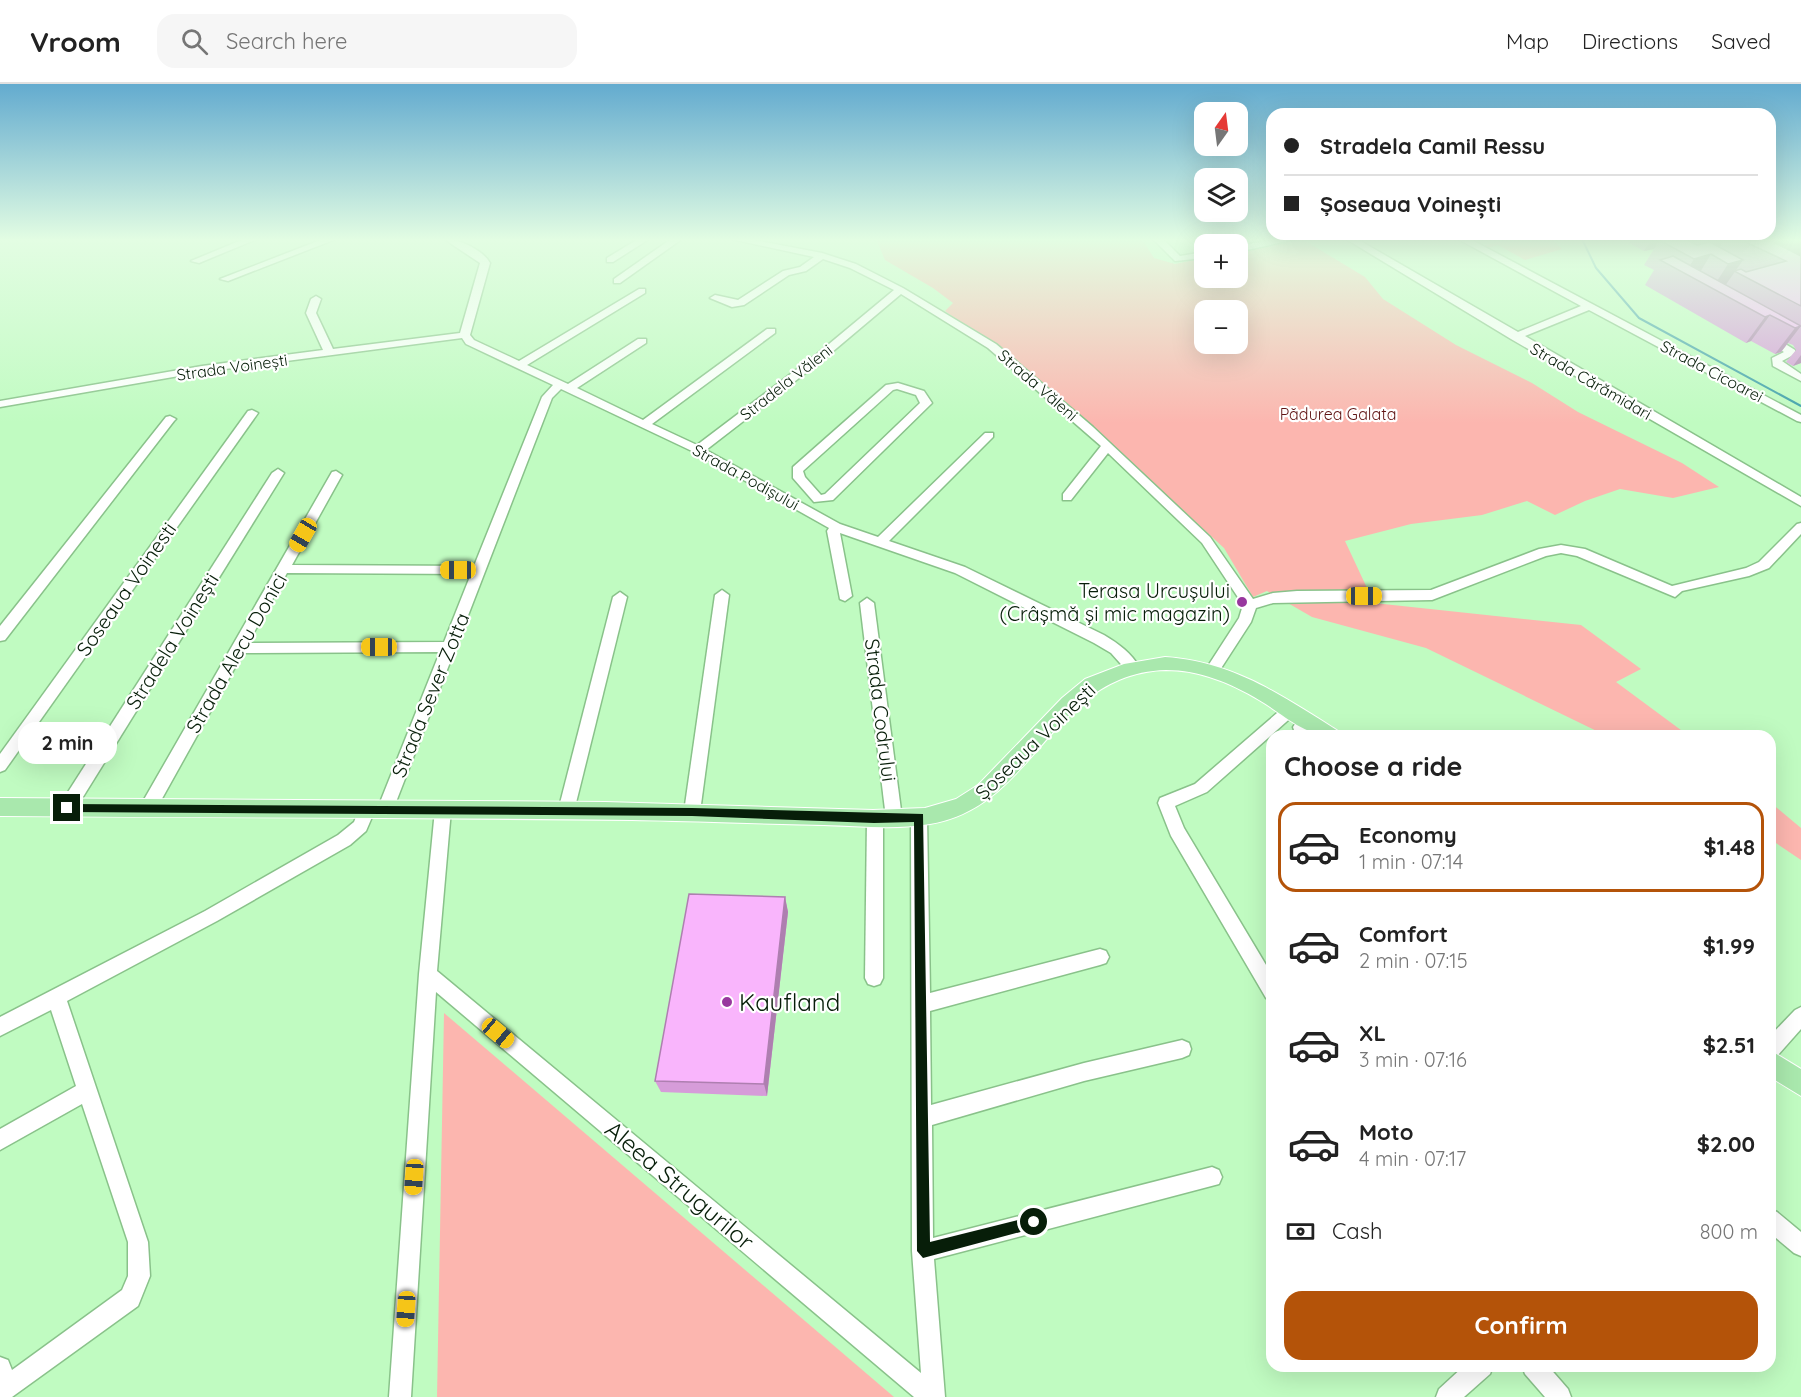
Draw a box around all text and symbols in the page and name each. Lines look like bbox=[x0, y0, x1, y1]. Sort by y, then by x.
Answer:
search box bbox=[157, 14, 577, 68]
text: Vroom bbox=[30, 24, 121, 59]
icon: search bbox=[178, 25, 211, 58]
text: Search here bbox=[226, 27, 347, 55]
text: Map bbox=[1506, 28, 1549, 54]
text: Directions bbox=[1582, 28, 1678, 54]
text: Saved bbox=[1711, 28, 1771, 54]
north arrow bbox=[1194, 102, 1248, 156]
map controls bbox=[1194, 102, 1248, 354]
text: Stradela Camil Ressu bbox=[1320, 132, 1545, 160]
button: layers bbox=[1194, 168, 1248, 222]
text: Șoseaua Voinești bbox=[1320, 190, 1501, 218]
button: + bbox=[1194, 234, 1248, 288]
button: − bbox=[1194, 300, 1248, 354]
street label: Strada Cicoarei bbox=[1657, 335, 1767, 407]
street label: Strada Cărămidari bbox=[1527, 338, 1655, 424]
street label: Stradela Văleni bbox=[736, 340, 836, 424]
street label: Strada Văleni bbox=[994, 345, 1082, 425]
street label: Strada Voinești bbox=[175, 349, 289, 385]
park label: Pădurea Galata bbox=[1280, 404, 1396, 424]
street label: Strada Podișului bbox=[689, 439, 803, 515]
car bbox=[286, 515, 320, 555]
street label: Soseaua Voinesti bbox=[71, 517, 181, 661]
car bbox=[440, 561, 476, 579]
street label: Stradela Voinești bbox=[120, 568, 224, 714]
street label: Strada Alecu Donici bbox=[180, 569, 292, 737]
place label: Terasa Urcușului (Crâșmă și mic magazin) bbox=[999, 578, 1230, 626]
car bbox=[1346, 587, 1382, 605]
marker: Terasa Urcușului (Crâșmă și mic magazin) bbox=[1235, 595, 1249, 609]
street label: Strada Sever Zotta bbox=[386, 609, 474, 781]
street label: Strada Codrului bbox=[860, 637, 902, 783]
car bbox=[361, 638, 397, 656]
street label: Șoseaua Voinești bbox=[970, 677, 1100, 805]
callout: 2 min bbox=[17, 721, 116, 763]
text: 2 min bbox=[41, 730, 94, 755]
text: Choose a ride bbox=[1284, 749, 1462, 783]
route end bbox=[53, 794, 80, 821]
icon: car bbox=[1287, 820, 1341, 874]
text: Economy bbox=[1359, 821, 1457, 849]
text: $1.48 bbox=[1703, 833, 1755, 861]
text: 1 min · 07:14 bbox=[1359, 849, 1463, 874]
icon: car bbox=[1287, 919, 1341, 973]
text: Comfort bbox=[1359, 920, 1448, 948]
text: $1.99 bbox=[1703, 932, 1755, 960]
text: 2 min · 07:15 bbox=[1359, 948, 1468, 973]
place label: Kaufland bbox=[739, 987, 840, 1017]
marker: Kaufland bbox=[720, 995, 734, 1009]
car bbox=[478, 1015, 518, 1051]
icon: car bbox=[1287, 1018, 1341, 1072]
text: XL bbox=[1359, 1019, 1386, 1047]
text: $2.51 bbox=[1703, 1031, 1755, 1059]
text: 3 min · 07:16 bbox=[1359, 1047, 1467, 1072]
street label: Aleea Strugurilor bbox=[599, 1114, 761, 1256]
icon: car bbox=[1287, 1117, 1341, 1171]
text: Moto bbox=[1359, 1118, 1413, 1146]
text: $2.00 bbox=[1697, 1130, 1755, 1158]
text: 4 min · 07:17 bbox=[1359, 1146, 1466, 1171]
car bbox=[404, 1158, 424, 1196]
route start bbox=[1020, 1208, 1047, 1235]
icon: cash bbox=[1284, 1215, 1317, 1248]
text: Cash bbox=[1332, 1217, 1383, 1245]
text: 800 m bbox=[1700, 1219, 1758, 1244]
car bbox=[396, 1290, 416, 1328]
button: Confirm bbox=[1284, 1291, 1758, 1360]

